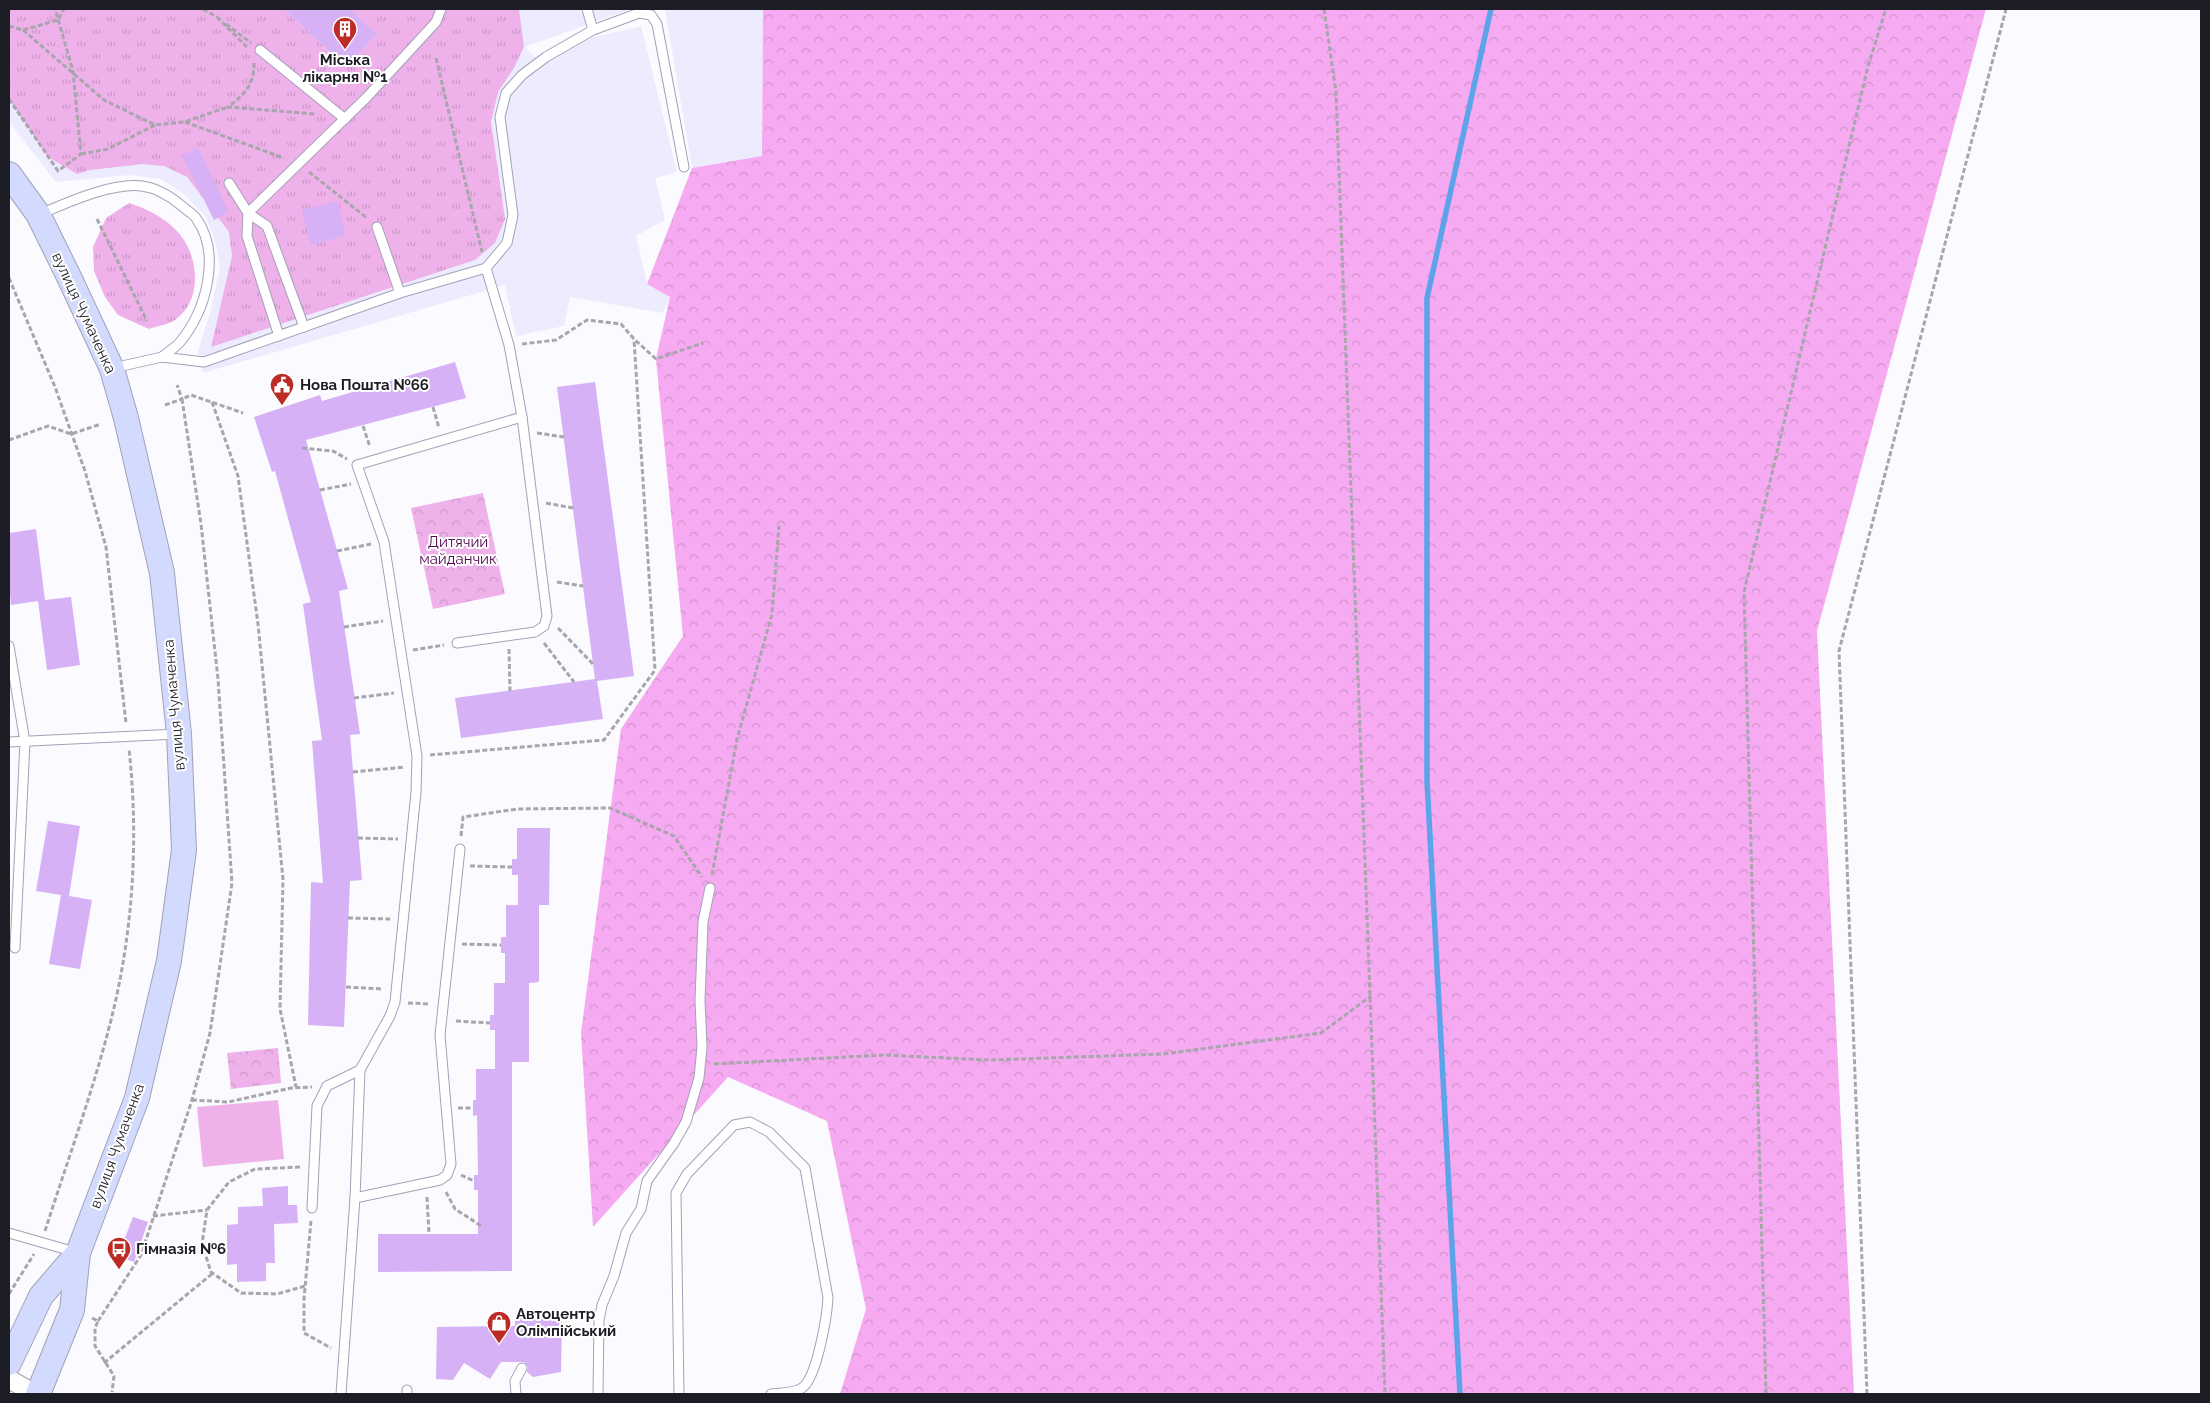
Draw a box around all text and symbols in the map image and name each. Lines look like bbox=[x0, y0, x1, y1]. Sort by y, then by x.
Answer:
building icon: Міська лікарня №1 bbox=[332, 16, 358, 50]
place label: Міська лікарня №1 bbox=[302, 51, 388, 86]
street label: вулиця Чумаченка bbox=[48, 250, 120, 376]
public building icon: Нова Пошта №66 bbox=[269, 372, 295, 406]
place label: Нова Пошта №66 bbox=[300, 376, 429, 394]
park label: Дитячий майданчик bbox=[419, 533, 497, 568]
street label: вулиця Чумаченка bbox=[159, 639, 189, 771]
street label: вулиця Чумаченка bbox=[86, 1081, 148, 1211]
bus stop icon: Гімназія №6 bbox=[106, 1236, 132, 1270]
place label: Гімназія №6 bbox=[136, 1240, 226, 1258]
place label: Автоцентр Олімпійський bbox=[516, 1305, 616, 1340]
shop icon: Автоцентр Олімпійський bbox=[486, 1310, 512, 1344]

